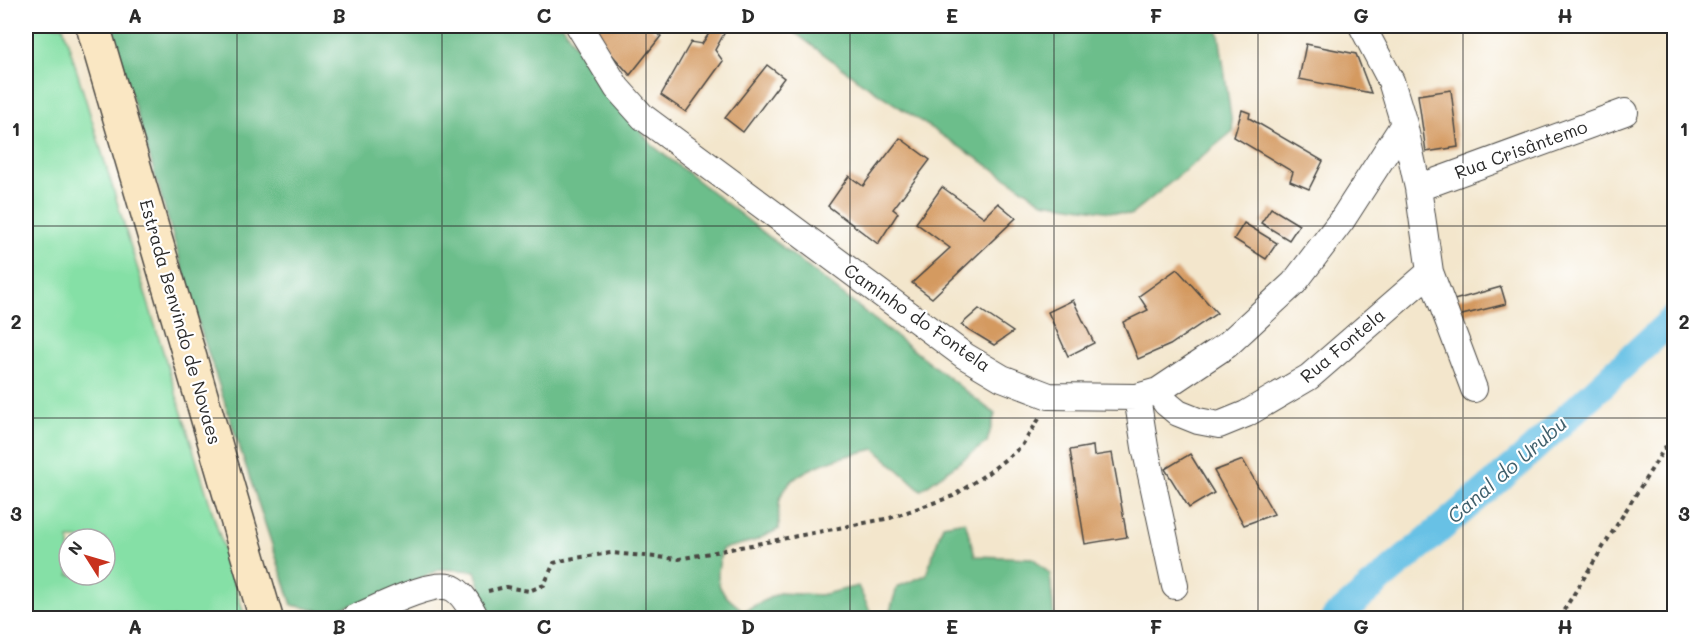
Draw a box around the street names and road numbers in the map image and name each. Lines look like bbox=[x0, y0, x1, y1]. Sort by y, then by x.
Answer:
street label: Rua Crisântemo bbox=[1451, 114, 1591, 184]
street label: Estrada Benvindo de Novaes bbox=[134, 197, 227, 447]
street label: Caminho do Fontela bbox=[839, 257, 996, 377]
street label: Rua Fontela bbox=[1295, 303, 1390, 388]

